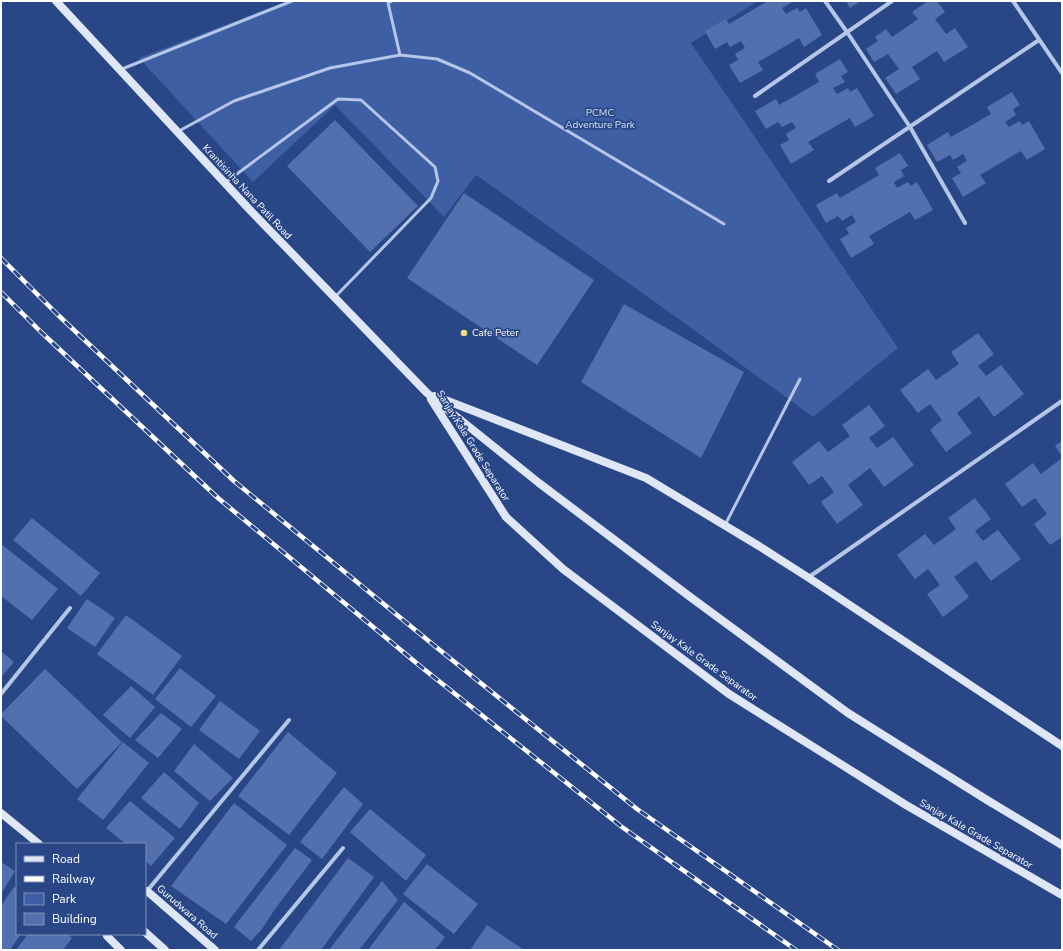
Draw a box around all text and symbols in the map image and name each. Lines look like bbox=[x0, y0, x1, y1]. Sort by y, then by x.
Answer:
park label: PCMC Adventure Park bbox=[565, 106, 636, 132]
street label: Krantisinha Nana Patil Road bbox=[199, 141, 295, 243]
place label: Cafe Peter bbox=[472, 326, 519, 340]
marker: Cafe Peter bbox=[459, 328, 469, 338]
street label: Sanjay Kale Grade Separator bbox=[433, 388, 513, 505]
street label: Sanjay Kale Grade Separator bbox=[648, 618, 760, 705]
street label: Sanjay Kale Grade Separator bbox=[917, 796, 1036, 872]
legend bbox=[16, 843, 146, 935]
text: Road bbox=[52, 851, 80, 867]
text: Railway bbox=[52, 871, 96, 887]
street label: Gurudwara Road bbox=[154, 882, 220, 942]
text: Park bbox=[52, 891, 77, 907]
text: Building bbox=[52, 911, 97, 927]

